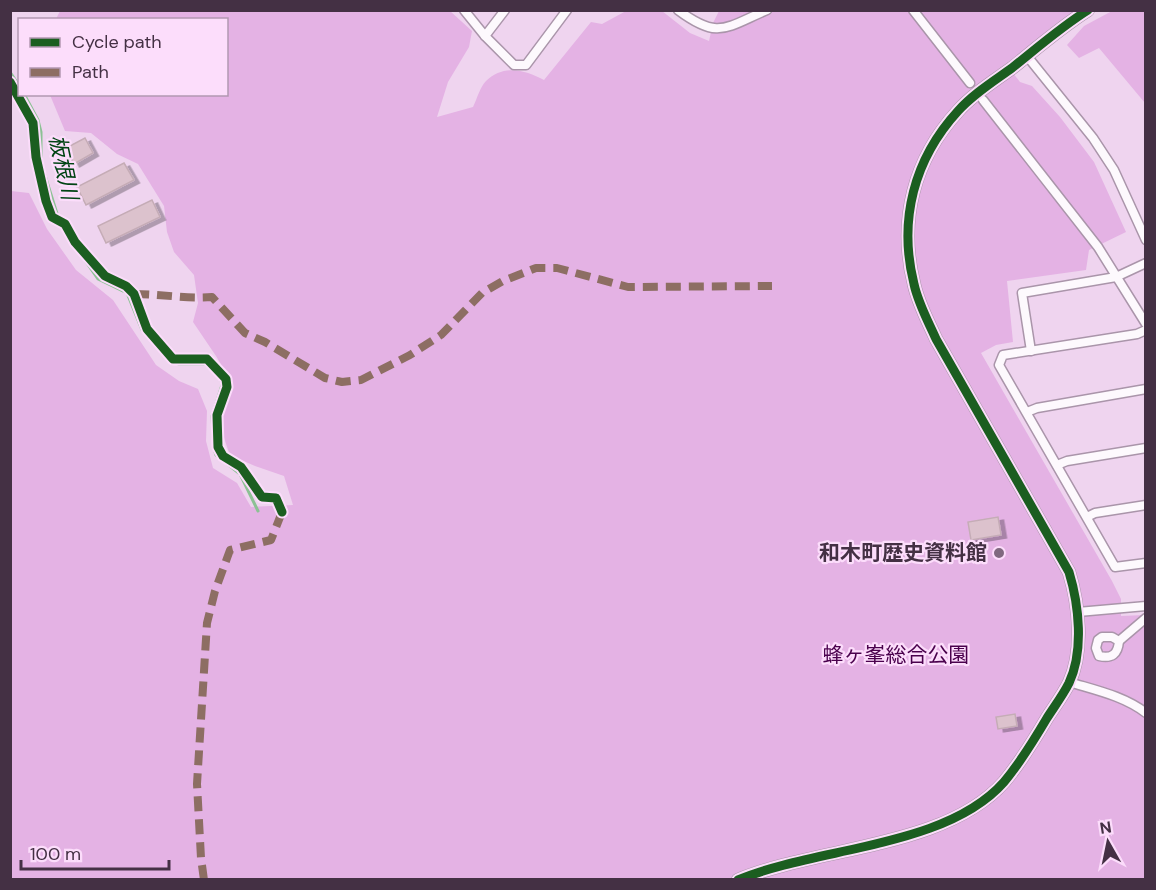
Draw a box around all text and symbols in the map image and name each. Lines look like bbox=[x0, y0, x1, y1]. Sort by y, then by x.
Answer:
legend bbox=[18, 18, 228, 96]
text: Cycle path bbox=[72, 30, 162, 54]
text: Path bbox=[72, 60, 109, 84]
water label: 板根川 bbox=[42, 132, 85, 204]
place label: 和木町歴史資料館 bbox=[819, 539, 987, 567]
marker: 和木町歴史資料館 bbox=[992, 546, 1006, 560]
park label: 蜂ヶ峯総合公園 bbox=[823, 641, 970, 669]
north arrow bbox=[1078, 812, 1138, 872]
text: N bbox=[1098, 816, 1113, 839]
scale bar bbox=[21, 833, 170, 871]
text: 100 m bbox=[30, 842, 81, 866]

